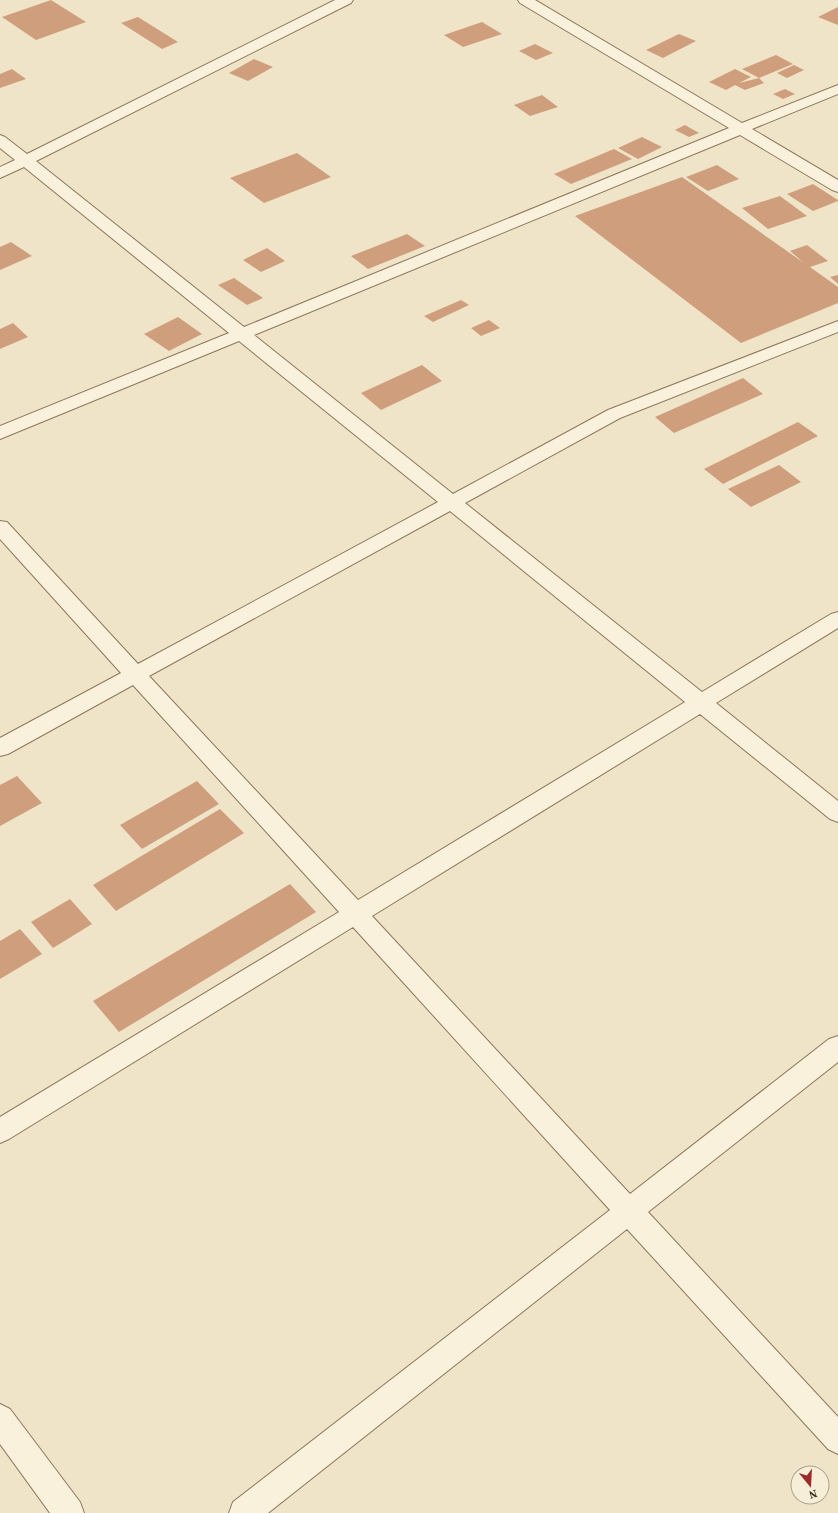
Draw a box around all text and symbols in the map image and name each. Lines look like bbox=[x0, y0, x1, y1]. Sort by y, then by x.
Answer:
north arrow bbox=[790, 1465, 830, 1505]
text: N bbox=[807, 1486, 819, 1502]

